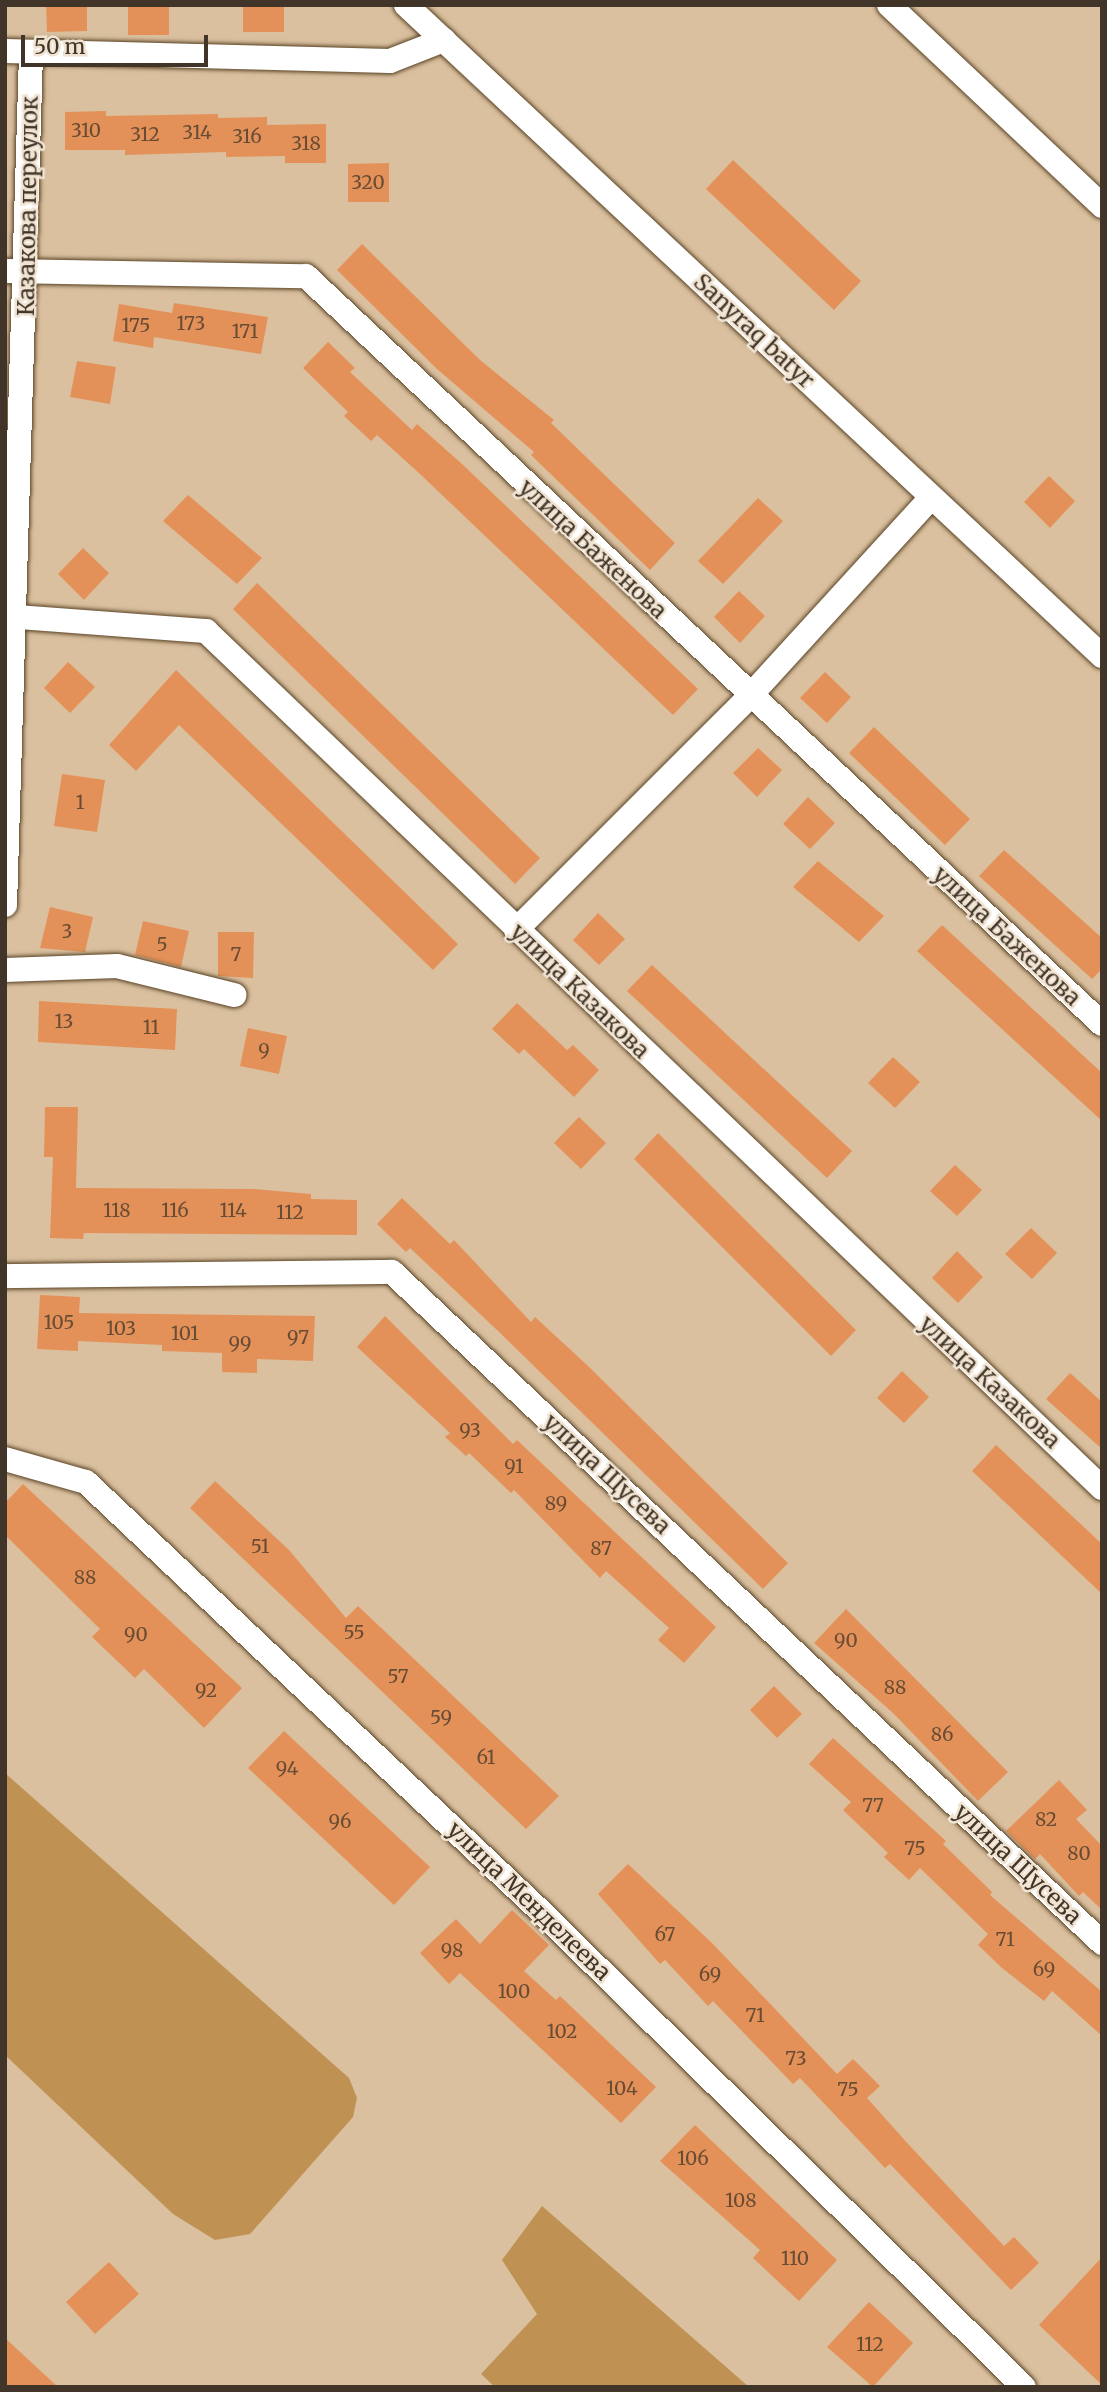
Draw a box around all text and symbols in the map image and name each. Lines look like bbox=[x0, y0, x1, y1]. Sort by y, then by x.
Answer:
scale bar bbox=[24, 21, 212, 65]
text: 50 m bbox=[34, 33, 85, 60]
street label: Казакова переулок bbox=[12, 96, 44, 316]
house number: 310 bbox=[71, 120, 101, 142]
house number: 314 bbox=[182, 122, 212, 144]
house number: 312 bbox=[130, 124, 160, 146]
house number: 316 bbox=[232, 126, 262, 148]
house number: 318 bbox=[291, 133, 321, 155]
house number: 320 bbox=[351, 172, 385, 194]
street label: Sanyraq batyr bbox=[688, 268, 820, 394]
house number: 173 bbox=[177, 313, 205, 335]
house number: 175 bbox=[122, 315, 150, 337]
house number: 171 bbox=[232, 321, 258, 343]
street label: улица Баженова bbox=[513, 473, 673, 625]
house number: 1 bbox=[76, 792, 84, 814]
street label: улица Баженова bbox=[927, 860, 1087, 1012]
street label: улица Казакова bbox=[505, 918, 655, 1064]
house number: 3 bbox=[62, 921, 72, 943]
house number: 5 bbox=[156, 934, 168, 956]
house number: 7 bbox=[231, 944, 241, 966]
house number: 13 bbox=[55, 1011, 73, 1033]
house number: 11 bbox=[143, 1017, 159, 1039]
house number: 9 bbox=[258, 1040, 270, 1062]
house number: 118 bbox=[103, 1200, 131, 1222]
house number: 116 bbox=[161, 1200, 189, 1222]
house number: 114 bbox=[219, 1200, 247, 1222]
house number: 112 bbox=[276, 1202, 304, 1224]
street label: улица Казакова bbox=[914, 1310, 1066, 1454]
house number: 105 bbox=[44, 1312, 74, 1334]
house number: 103 bbox=[106, 1318, 136, 1340]
house number: 101 bbox=[171, 1323, 199, 1345]
house number: 97 bbox=[287, 1327, 309, 1349]
house number: 99 bbox=[229, 1333, 251, 1355]
street label: улица Щусева bbox=[538, 1408, 676, 1540]
house number: 93 bbox=[459, 1420, 481, 1442]
house number: 91 bbox=[504, 1456, 524, 1478]
house number: 89 bbox=[545, 1493, 567, 1515]
house number: 51 bbox=[251, 1536, 269, 1558]
house number: 87 bbox=[590, 1538, 612, 1560]
house number: 88 bbox=[74, 1567, 96, 1589]
house number: 55 bbox=[343, 1622, 365, 1644]
house number: 90 bbox=[124, 1624, 148, 1646]
house number: 90 bbox=[834, 1630, 858, 1652]
house number: 57 bbox=[387, 1666, 409, 1688]
house number: 88 bbox=[884, 1677, 906, 1699]
house number: 92 bbox=[195, 1680, 217, 1702]
house number: 59 bbox=[430, 1707, 452, 1729]
house number: 86 bbox=[931, 1724, 953, 1746]
house number: 61 bbox=[477, 1747, 495, 1769]
house number: 94 bbox=[276, 1758, 298, 1780]
house number: 77 bbox=[862, 1795, 884, 1817]
street label: улица Щусева bbox=[949, 1798, 1087, 1930]
house number: 82 bbox=[1035, 1809, 1057, 1831]
house number: 96 bbox=[329, 1811, 351, 1833]
street label: улица Менделеева bbox=[441, 1816, 617, 1986]
house number: 75 bbox=[904, 1838, 926, 1860]
house number: 80 bbox=[1067, 1843, 1091, 1865]
house number: 67 bbox=[655, 1924, 675, 1946]
house number: 71 bbox=[995, 1929, 1015, 1951]
house number: 98 bbox=[441, 1940, 463, 1962]
house number: 69 bbox=[1033, 1959, 1055, 1981]
house number: 69 bbox=[699, 1964, 721, 1986]
house number: 100 bbox=[498, 1981, 530, 2003]
house number: 71 bbox=[745, 2005, 765, 2027]
house number: 102 bbox=[547, 2021, 577, 2043]
house number: 73 bbox=[785, 2048, 807, 2070]
house number: 104 bbox=[606, 2078, 638, 2100]
house number: 75 bbox=[837, 2079, 859, 2101]
house number: 106 bbox=[677, 2148, 709, 2170]
house number: 108 bbox=[725, 2190, 757, 2212]
house number: 110 bbox=[781, 2248, 809, 2270]
house number: 112 bbox=[856, 2334, 884, 2356]

